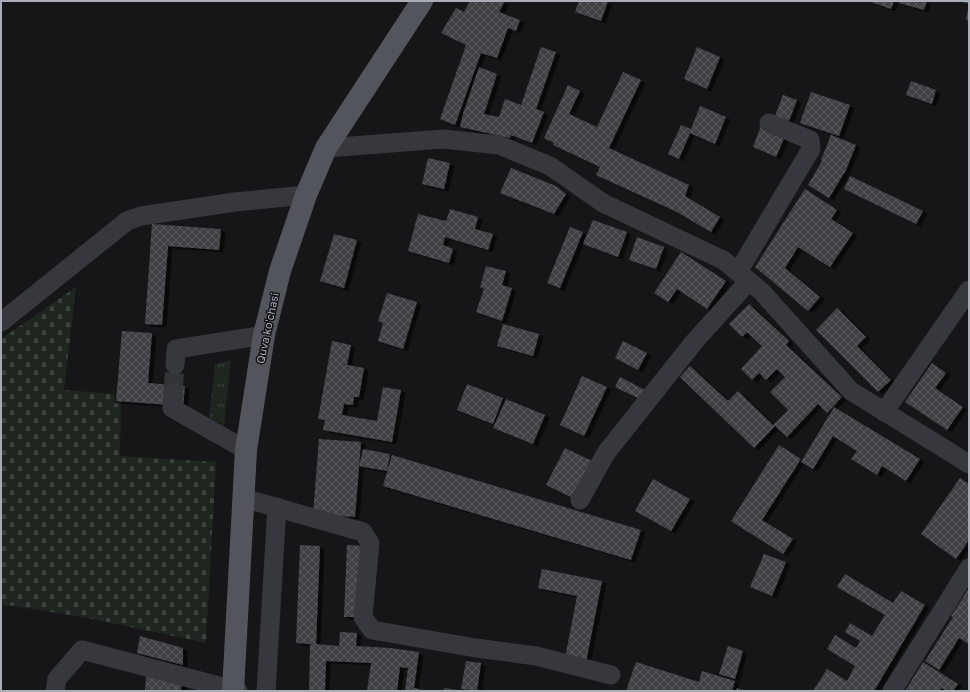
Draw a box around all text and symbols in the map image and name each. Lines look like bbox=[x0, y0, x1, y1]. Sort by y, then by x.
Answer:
street label: Quva ko'chasi bbox=[253, 291, 281, 365]

